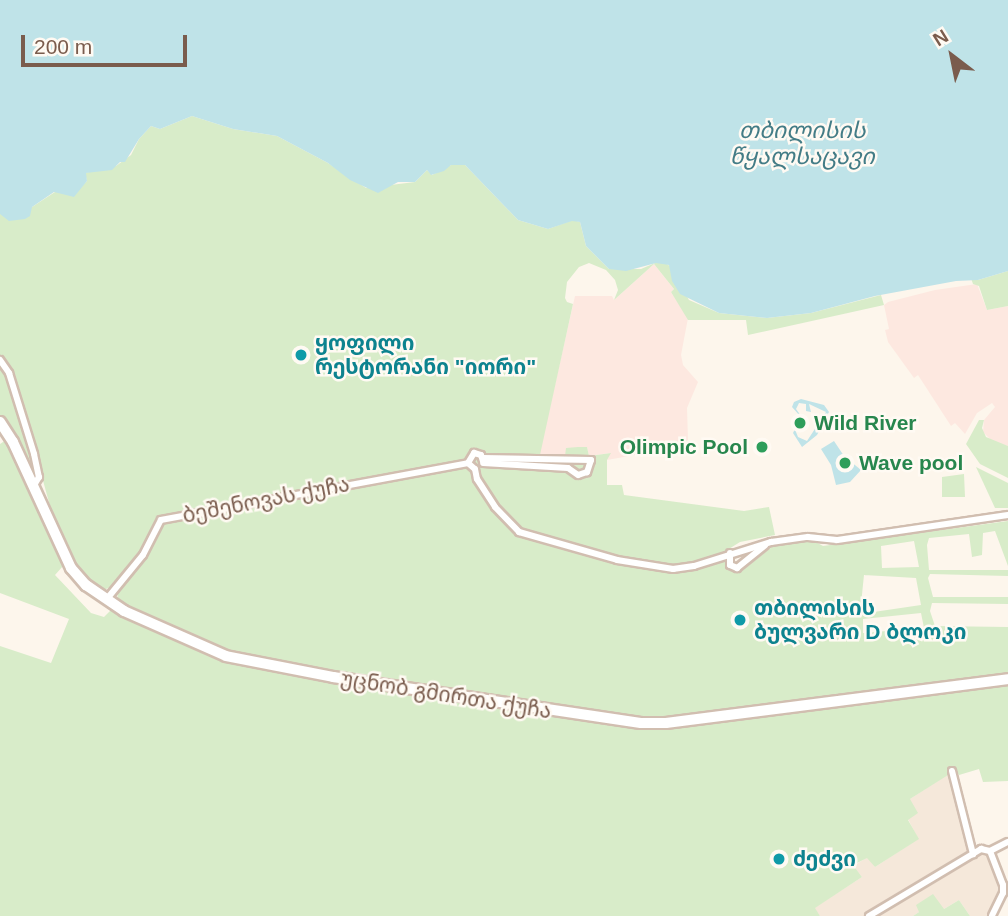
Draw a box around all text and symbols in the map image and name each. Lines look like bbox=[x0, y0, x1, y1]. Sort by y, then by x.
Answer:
scale bar bbox=[24, 21, 191, 65]
north arrow bbox=[917, 21, 987, 91]
text: N bbox=[929, 25, 952, 50]
text: 200 m bbox=[34, 35, 92, 58]
water label: თბილისის წყალსაცავი bbox=[729, 116, 875, 170]
place label: ყოფილი რესტორანი "იორი" bbox=[315, 330, 536, 380]
marker: ყოფილი რესტორანი "იორი" bbox=[293, 347, 309, 363]
place label: Wild River bbox=[814, 410, 916, 436]
marker: Wild River bbox=[792, 415, 808, 431]
place label: Olimpic Pool bbox=[620, 434, 748, 460]
marker: Olimpic Pool bbox=[754, 439, 770, 455]
place label: Wave pool bbox=[859, 450, 963, 476]
marker: Wave pool bbox=[837, 455, 853, 471]
street label: ბეშენოვას ქუჩა bbox=[180, 471, 352, 529]
place label: თბილისის ბულვარი D ბლოკი bbox=[754, 595, 967, 645]
marker: თბილისის ბულვარი D ბლოკი bbox=[732, 612, 748, 628]
street label: უცნობ გმირთა ქუჩა bbox=[339, 666, 553, 724]
place label: ძეძვი bbox=[793, 846, 856, 872]
marker: ძეძვი bbox=[771, 851, 787, 867]

